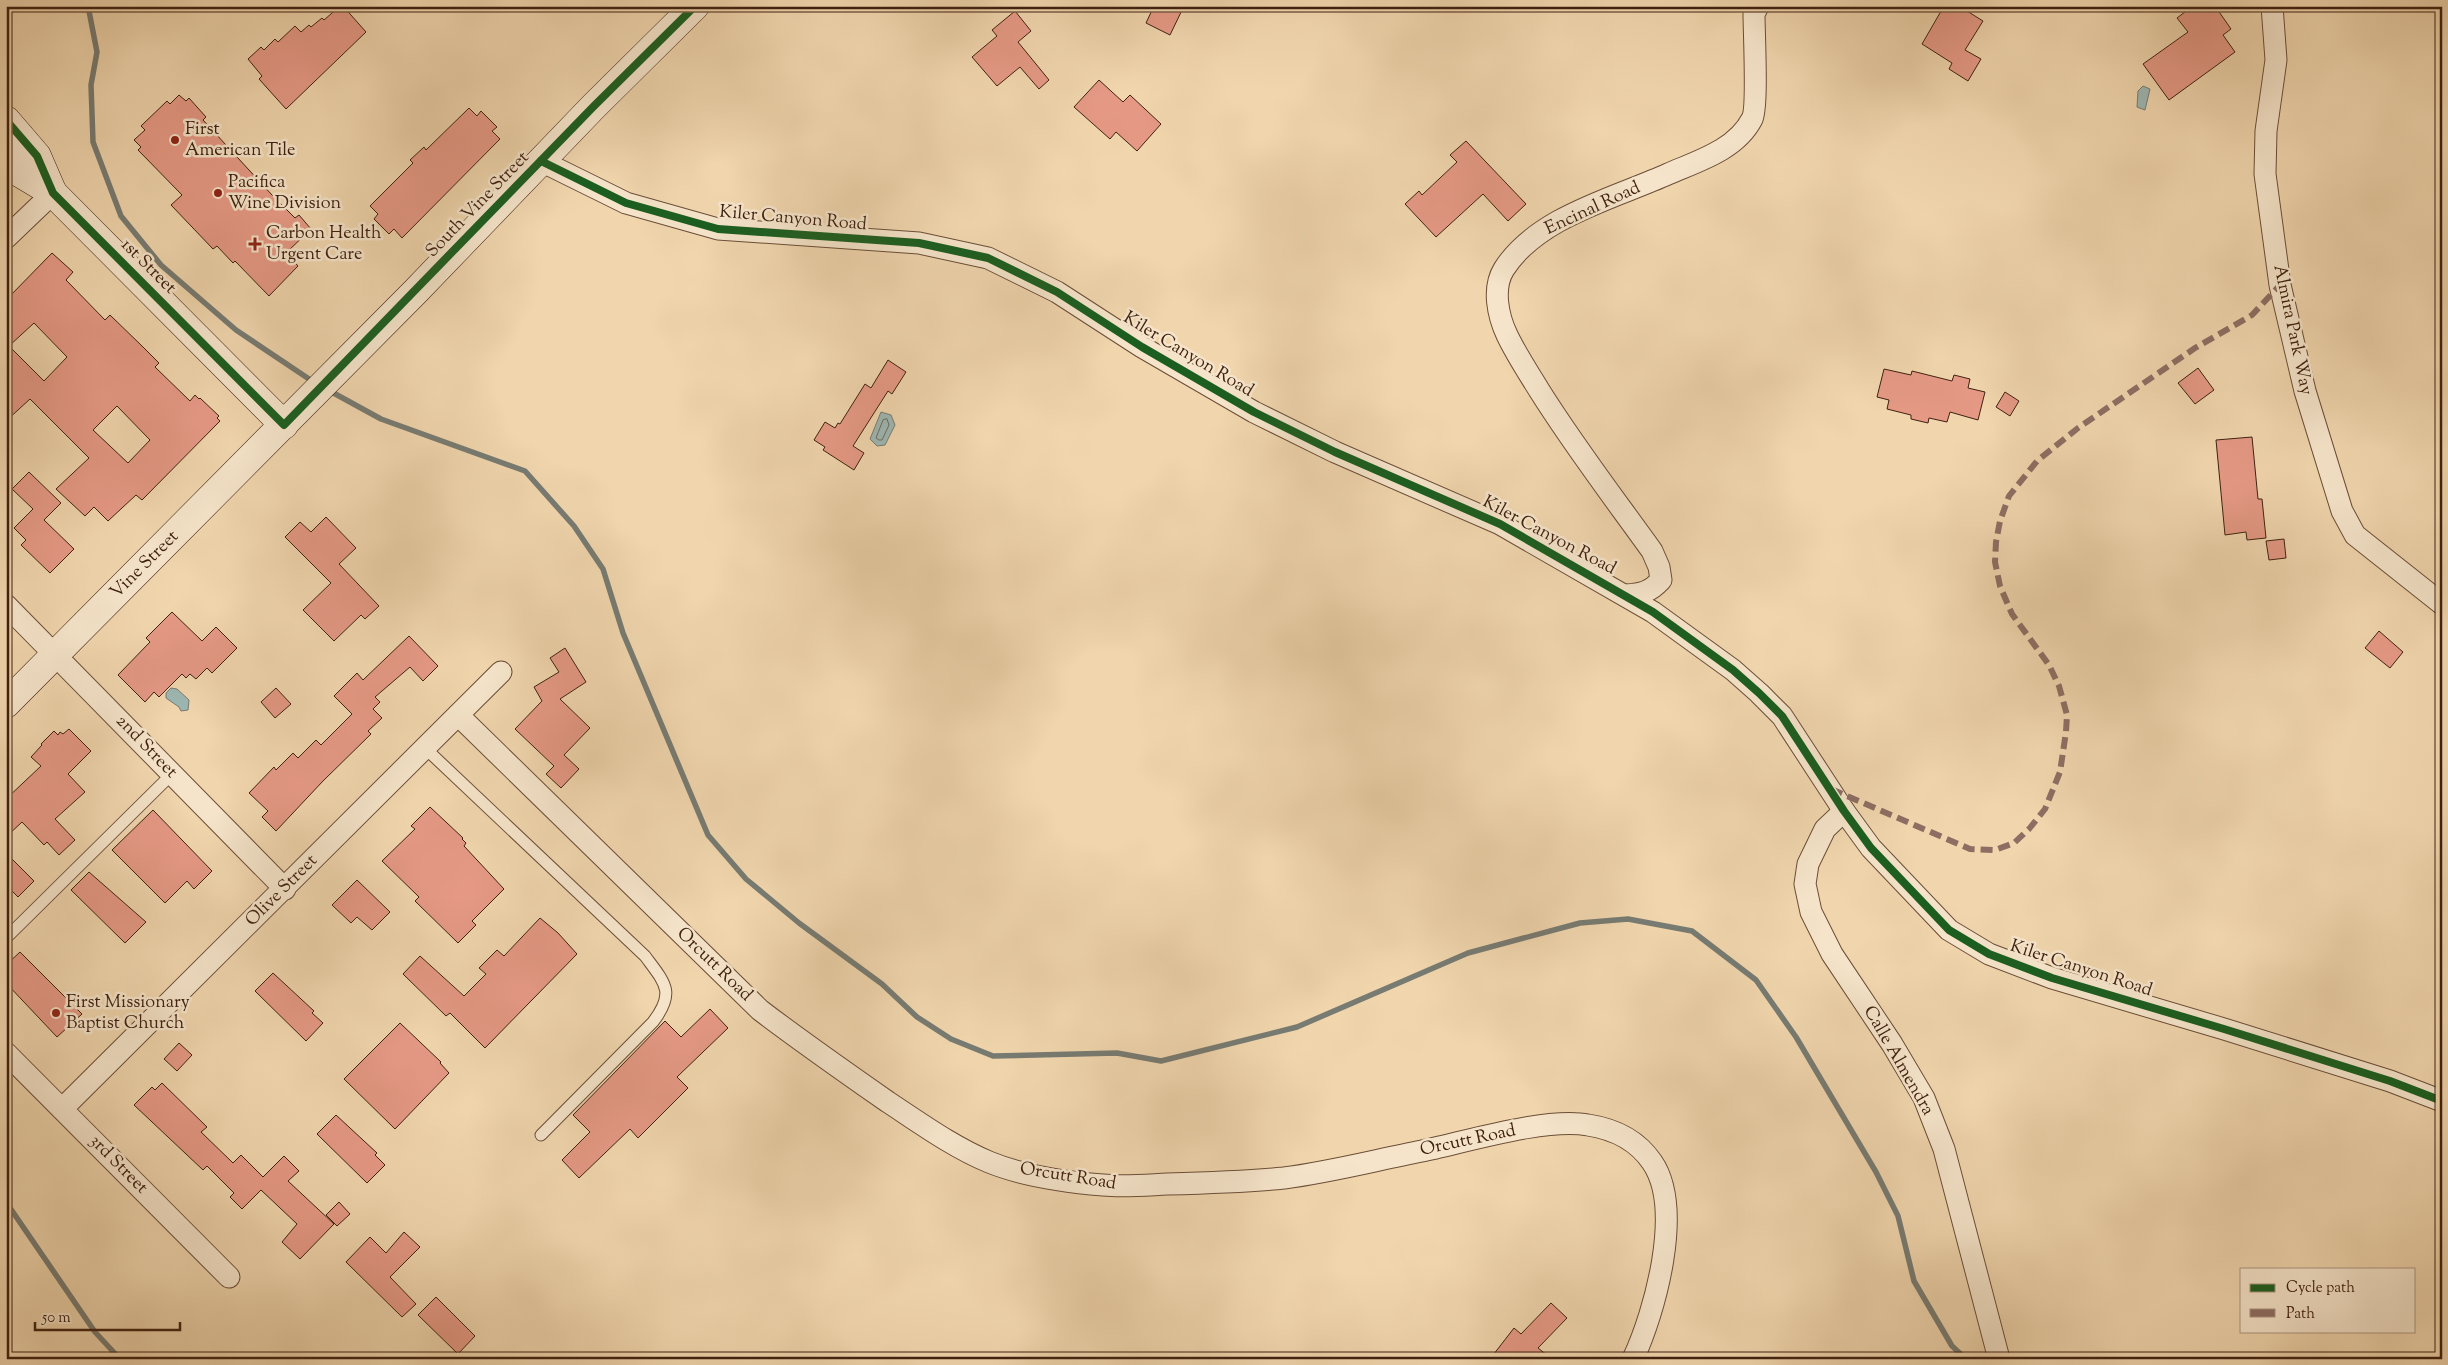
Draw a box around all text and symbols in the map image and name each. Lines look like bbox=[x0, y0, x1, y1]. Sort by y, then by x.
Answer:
place label: First American Tile bbox=[185, 117, 296, 164]
marker: First American Tile bbox=[169, 134, 181, 146]
street label: South Vine Street bbox=[420, 146, 536, 264]
place label: Pacifica Wine Division bbox=[228, 170, 341, 217]
street label: Encinal Road bbox=[1541, 175, 1645, 243]
marker: Pacifica Wine Division bbox=[212, 187, 224, 199]
street label: Kiler Canyon Road bbox=[718, 200, 868, 238]
place label: Carbon Health Urgent Care bbox=[266, 221, 382, 268]
street label: 1st Street bbox=[114, 233, 182, 301]
marker: Carbon Health Urgent Care bbox=[248, 237, 262, 251]
street label: Almira Park Way bbox=[2265, 262, 2319, 398]
street label: Kiler Canyon Road bbox=[1118, 306, 1258, 404]
street label: Kiler Canyon Road bbox=[1478, 490, 1620, 582]
street label: Vine Street bbox=[105, 525, 185, 605]
street label: 2nd Street bbox=[109, 709, 183, 785]
street label: Olive Street bbox=[240, 849, 324, 933]
street label: Orcutt Road bbox=[670, 922, 758, 1008]
street label: Kiler Canyon Road bbox=[2007, 934, 2155, 1004]
place label: First Missionary Baptist Church bbox=[66, 990, 190, 1037]
street label: Calle Almendra bbox=[1856, 1001, 1940, 1121]
marker: First Missionary Baptist Church bbox=[50, 1007, 62, 1019]
street label: Orcutt Road bbox=[1418, 1118, 1518, 1164]
street label: 3rd Street bbox=[83, 1130, 153, 1200]
street label: Orcutt Road bbox=[1018, 1157, 1118, 1197]
legend bbox=[2240, 1268, 2416, 1332]
text: Cycle path bbox=[2286, 1278, 2355, 1299]
scale bar bbox=[35, 1300, 180, 1332]
text: Path bbox=[2286, 1304, 2315, 1325]
text: 50 m bbox=[41, 1308, 71, 1329]

